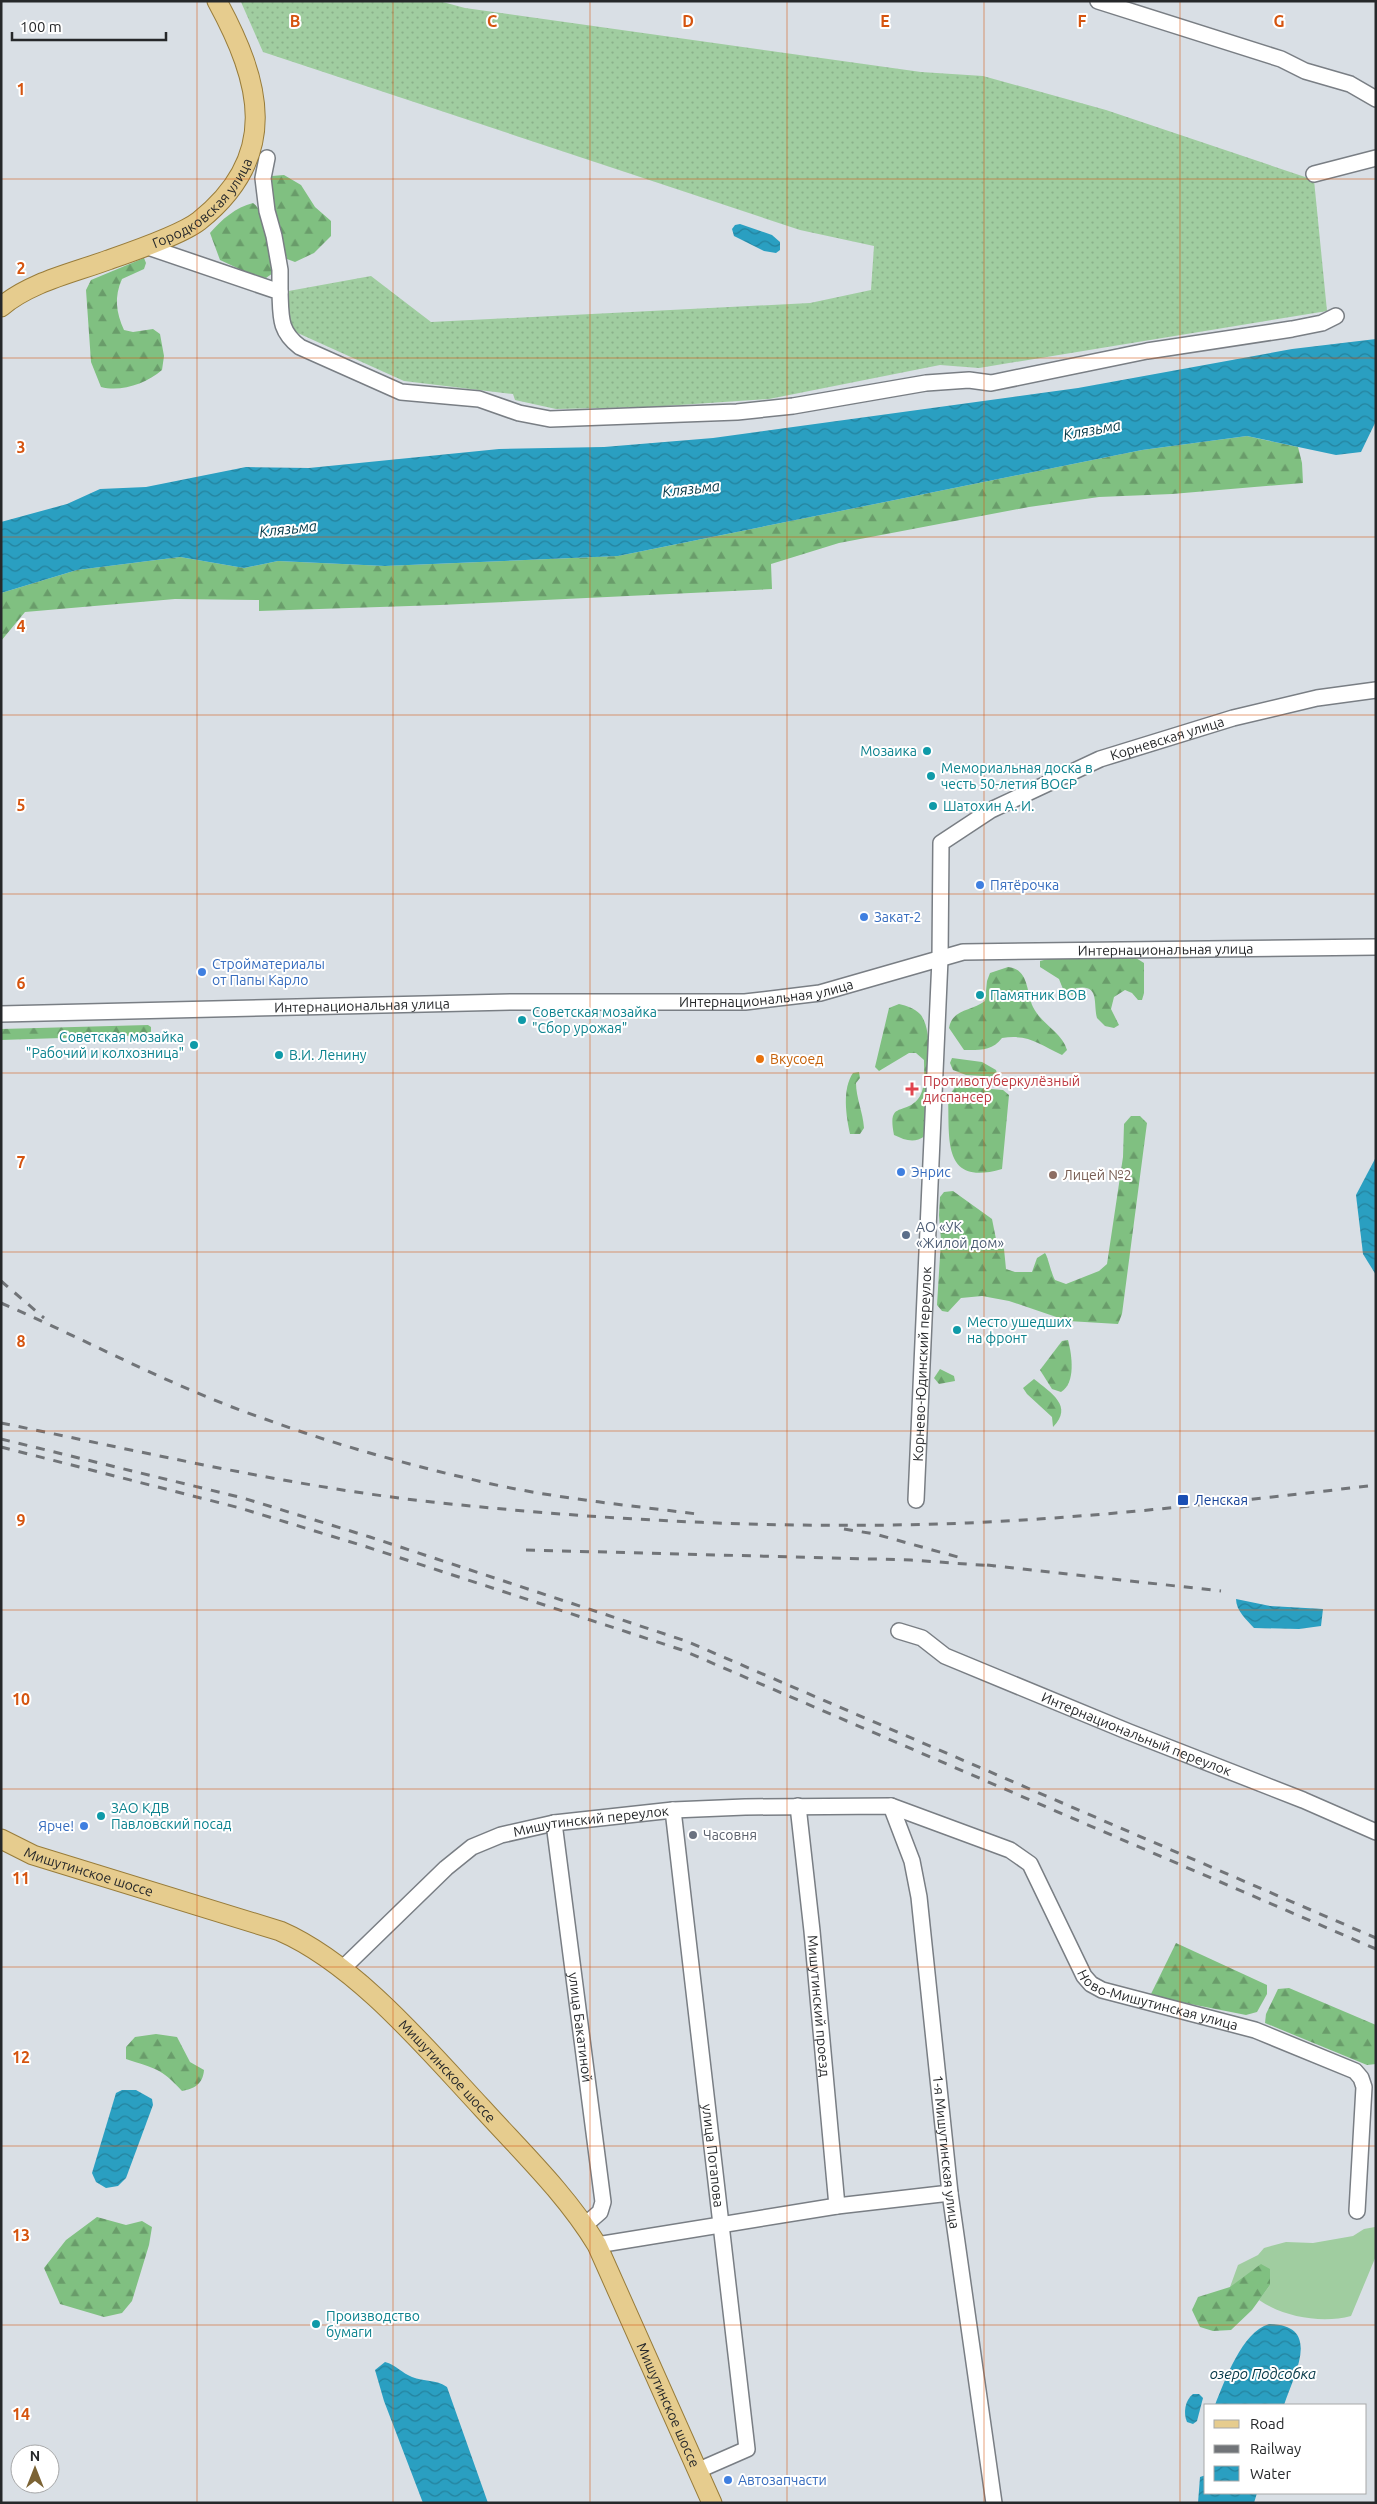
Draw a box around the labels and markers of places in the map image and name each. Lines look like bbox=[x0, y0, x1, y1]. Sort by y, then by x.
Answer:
place label: Мозаика bbox=[860, 743, 917, 759]
marker: Мозаика bbox=[921, 745, 933, 757]
place label: Мемориальная доска в честь 50-летия ВОСР bbox=[941, 760, 1093, 792]
marker: Мемориальная доска в честь 50-летия ВОСР bbox=[925, 770, 937, 782]
place label: Шатохин А. И. bbox=[943, 798, 1034, 814]
marker: Шатохин А. И. bbox=[927, 800, 939, 812]
place label: Пятёрочка bbox=[990, 877, 1059, 893]
marker: Пятёрочка bbox=[974, 879, 986, 891]
place label: Закат-2 bbox=[874, 909, 921, 925]
marker: Закат-2 bbox=[858, 911, 870, 923]
place label: Стройматериалы от Папы Карло bbox=[212, 956, 325, 988]
marker: Стройматериалы от Папы Карло bbox=[196, 966, 208, 978]
place label: Памятник ВОВ bbox=[990, 987, 1086, 1003]
marker: Памятник ВОВ bbox=[974, 989, 986, 1001]
place label: Советская мозайка "Сбор урожая" bbox=[532, 1004, 657, 1036]
marker: Советская мозайка "Сбор урожая" bbox=[516, 1014, 528, 1026]
place label: Советская мозайка "Рабочий и колхозница" bbox=[26, 1029, 184, 1061]
marker: Советская мозайка "Рабочий и колхозница" bbox=[188, 1039, 200, 1051]
place label: В.И. Ленину bbox=[289, 1047, 367, 1063]
marker: В.И. Ленину bbox=[273, 1049, 285, 1061]
place label: Вкусоед bbox=[770, 1051, 823, 1067]
marker: Вкусоед bbox=[754, 1053, 766, 1065]
place label: Противотуберкулёзный диспансер bbox=[923, 1073, 1080, 1105]
marker: Противотуберкулёзный диспансер bbox=[905, 1082, 919, 1096]
place label: Энрис bbox=[911, 1164, 951, 1180]
marker: Энрис bbox=[895, 1166, 907, 1178]
place label: Лицей №2 bbox=[1063, 1167, 1132, 1183]
marker: Лицей №2 bbox=[1047, 1169, 1059, 1181]
place label: АО «УК «Жилой дом» bbox=[916, 1219, 1004, 1251]
marker: АО «УК «Жилой дом» bbox=[900, 1229, 912, 1241]
place label: Место ушедших на фронт bbox=[967, 1314, 1072, 1346]
marker: Место ушедших на фронт bbox=[951, 1324, 963, 1336]
place label: Ленская bbox=[1194, 1492, 1248, 1508]
marker: Ленская bbox=[1176, 1493, 1190, 1507]
place label: ЗАО КДВ Павловский посад bbox=[111, 1800, 231, 1832]
marker: ЗАО КДВ Павловский посад bbox=[95, 1810, 107, 1822]
place label: Ярче! bbox=[38, 1818, 74, 1834]
marker: Ярче! bbox=[78, 1820, 90, 1832]
place label: Часовня bbox=[703, 1827, 757, 1843]
marker: Часовня bbox=[687, 1829, 699, 1841]
place label: Производство бумаги bbox=[326, 2308, 420, 2340]
marker: Производство бумаги bbox=[310, 2318, 322, 2330]
place label: Автозапчасти bbox=[738, 2472, 827, 2488]
marker: Автозапчасти bbox=[722, 2474, 734, 2486]

